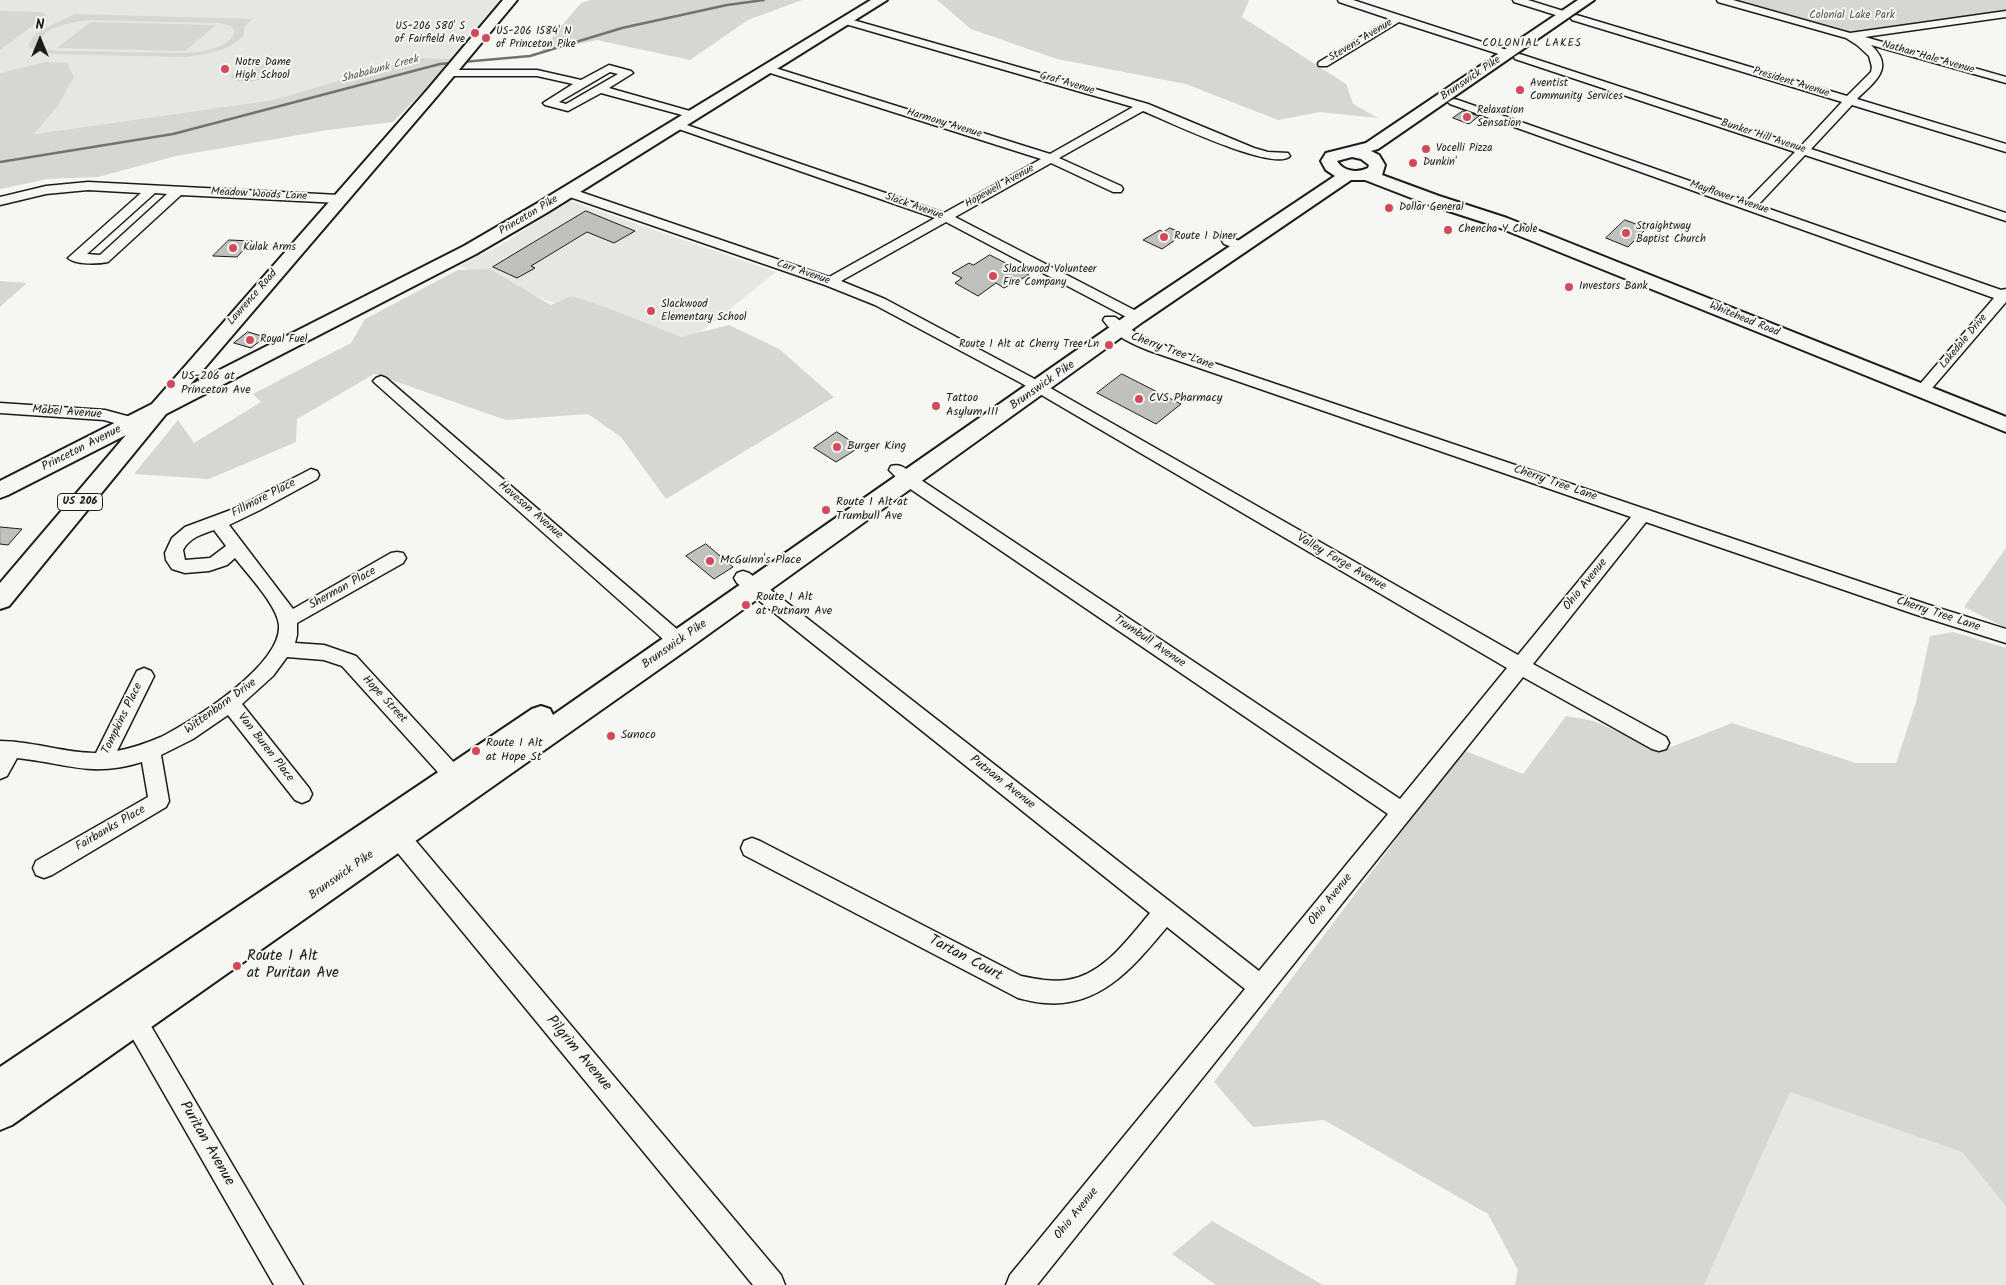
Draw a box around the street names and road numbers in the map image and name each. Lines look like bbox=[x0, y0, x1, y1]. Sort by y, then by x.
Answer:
street label: Stevens Avenue bbox=[1327, 17, 1395, 65]
street label: Nathan Hale Avenue bbox=[1880, 39, 1976, 77]
street label: Brunswick Pike bbox=[1438, 54, 1504, 104]
street label: President Avenue bbox=[1751, 65, 1831, 101]
street label: Graf Avenue bbox=[1038, 70, 1096, 98]
street label: Harmony Avenue bbox=[905, 106, 983, 142]
street label: Bunker Hill Avenue bbox=[1719, 117, 1807, 157]
street label: Hopewell Avenue bbox=[963, 163, 1037, 211]
street label: Mayflower Avenue bbox=[1688, 178, 1770, 218]
street label: Meadow Woods Lane bbox=[211, 186, 307, 204]
street label: Slack Avenue bbox=[883, 191, 945, 223]
street label: Princeton Pike bbox=[497, 193, 561, 239]
street label: Carr Avenue bbox=[774, 258, 832, 288]
street label: Lawrence Road bbox=[225, 268, 281, 328]
street label: Whitehead Road bbox=[1707, 300, 1781, 340]
street label: Lakedale Drive bbox=[1937, 312, 1991, 372]
street label: Cherry Tree Lane bbox=[1128, 330, 1216, 374]
street label: Brunswick Pike bbox=[1008, 358, 1078, 414]
street label: Mabel Avenue bbox=[32, 403, 102, 423]
street label: Princeton Avenue bbox=[40, 423, 124, 475]
street label: Cherry Tree Lane bbox=[1511, 463, 1599, 505]
street label: Fillmore Place bbox=[230, 477, 298, 521]
street label: Haveson Avenue bbox=[495, 479, 565, 543]
road number: US 206 bbox=[58, 494, 102, 511]
street label: Valley Forge Avenue bbox=[1294, 532, 1388, 594]
street label: Ohio Avenue bbox=[1561, 556, 1611, 614]
street label: Sherman Place bbox=[307, 565, 379, 613]
street label: Cherry Tree Lane bbox=[1894, 595, 1982, 635]
street label: Trumbull Avenue bbox=[1110, 613, 1188, 671]
street label: Brunswick Pike bbox=[640, 617, 710, 673]
street label: Hope Street bbox=[358, 673, 410, 727]
street label: Wittenborn Drive bbox=[182, 676, 260, 738]
street label: Tompkins Place bbox=[99, 681, 147, 757]
street label: Van Buren Place bbox=[234, 711, 296, 785]
street label: Putnam Avenue bbox=[967, 753, 1037, 813]
street label: Fairbanks Place bbox=[73, 803, 149, 855]
street label: Brunswick Pike bbox=[307, 848, 377, 904]
street label: Ohio Avenue bbox=[1306, 871, 1356, 929]
street label: Tartan Court bbox=[925, 932, 1005, 986]
street label: Pilgrim Avenue bbox=[541, 1013, 615, 1095]
street label: Puritan Avenue bbox=[174, 1098, 238, 1190]
street label: Ohio Avenue bbox=[1052, 1185, 1102, 1243]

